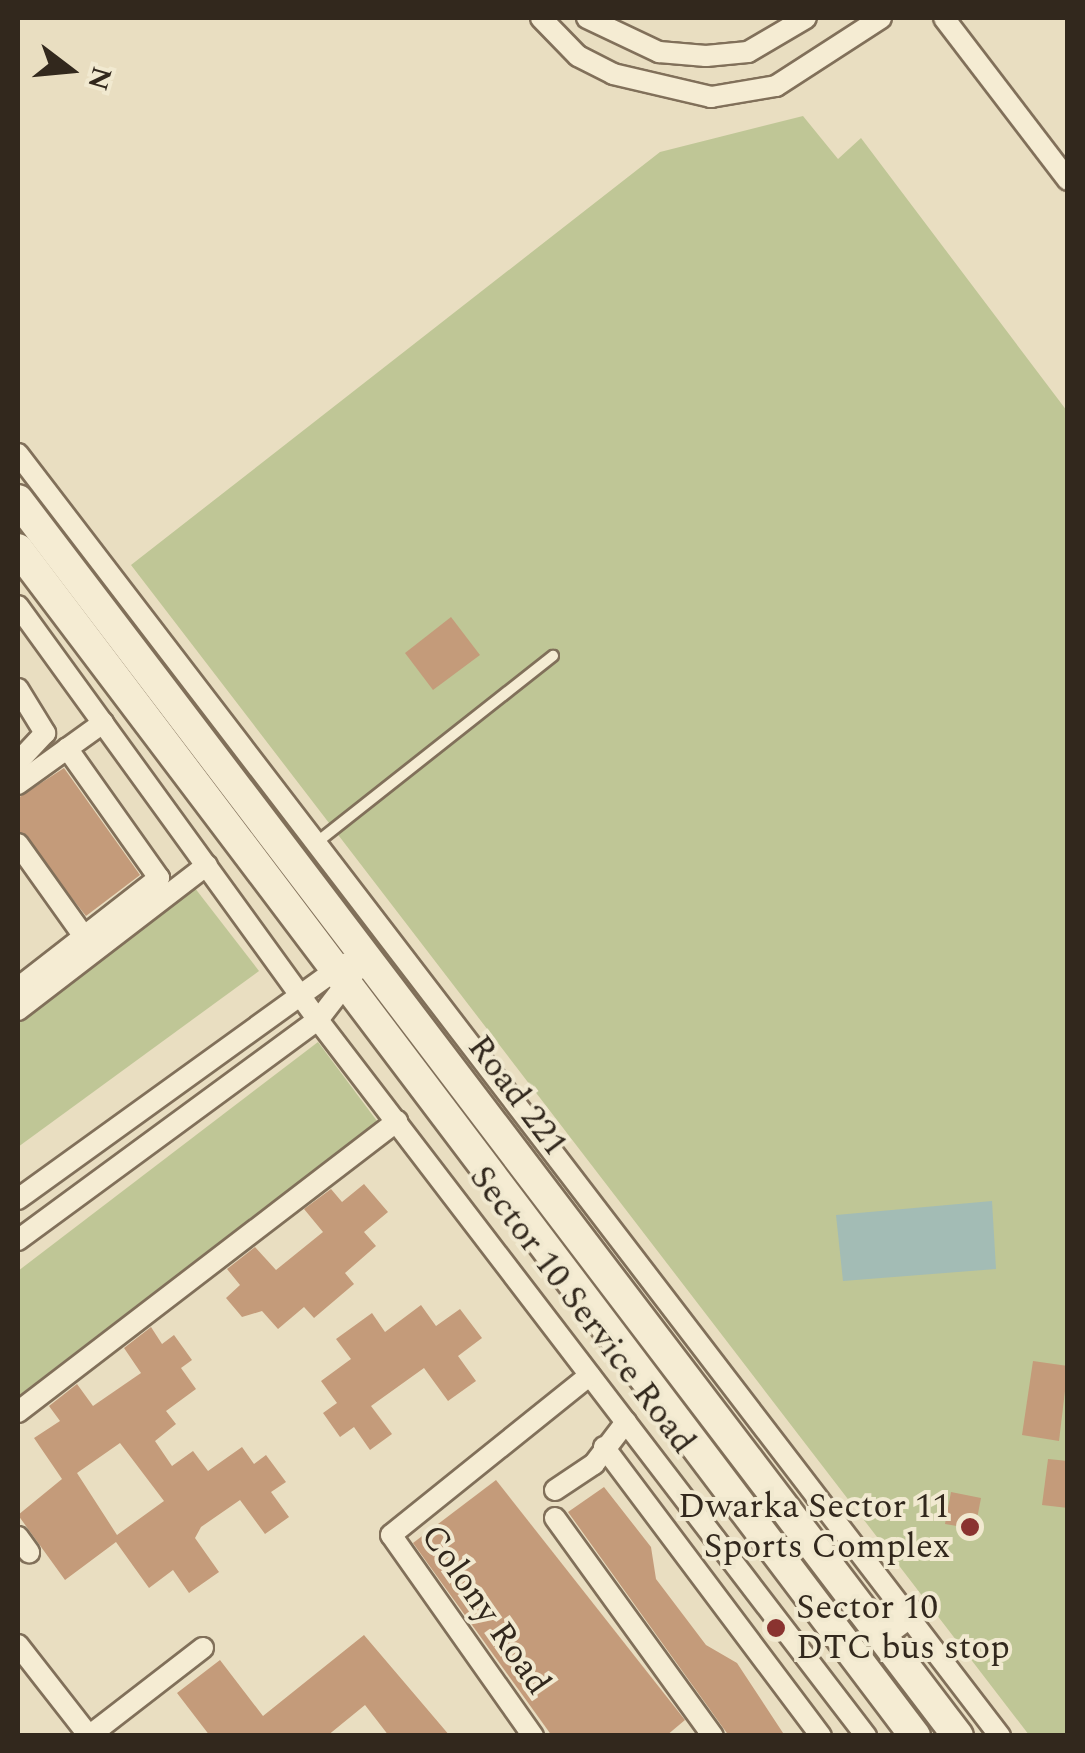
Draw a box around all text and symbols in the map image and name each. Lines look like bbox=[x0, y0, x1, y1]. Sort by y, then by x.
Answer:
north arrow bbox=[20, 20, 120, 120]
text: N bbox=[76, 61, 123, 95]
street label: Road 221 bbox=[458, 1027, 576, 1165]
street label: Sector 10 Service Road bbox=[460, 1158, 704, 1462]
place label: Dwarka Sector 11 Sports Complex bbox=[678, 1486, 950, 1568]
marker: Dwarka Sector 11 Sports Complex bbox=[959, 1516, 981, 1538]
street label: Colony Road bbox=[411, 1517, 559, 1703]
place label: Sector 10 DTC bus stop bbox=[796, 1587, 1010, 1669]
marker: Sector 10 DTC bus stop bbox=[765, 1617, 787, 1639]

